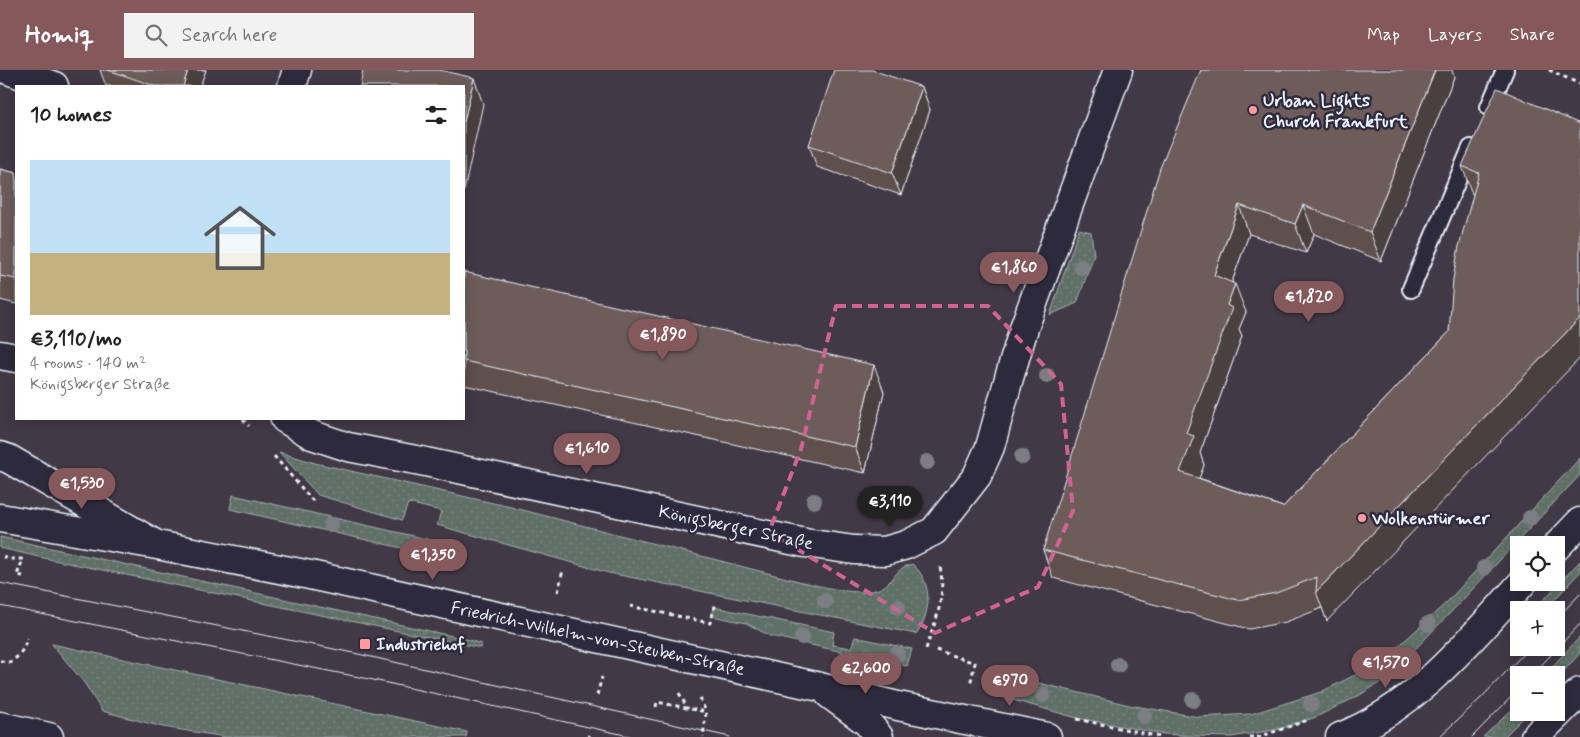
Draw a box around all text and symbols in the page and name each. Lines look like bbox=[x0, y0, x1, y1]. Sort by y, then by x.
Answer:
search box bbox=[124, 13, 474, 58]
text: Homiq bbox=[25, 20, 94, 51]
icon: search bbox=[142, 21, 170, 49]
text: Search here bbox=[182, 23, 277, 48]
text: Map bbox=[1367, 23, 1400, 47]
text: Layers bbox=[1428, 23, 1482, 47]
text: Share bbox=[1510, 23, 1555, 47]
place label: Urban Lights Church Frankfurt bbox=[1263, 89, 1408, 134]
text: 10 homes bbox=[30, 101, 112, 129]
icon: filters bbox=[422, 101, 450, 129]
marker: Urban Lights Church Frankfurt bbox=[1247, 104, 1259, 116]
icon: home bbox=[195, 193, 285, 283]
pin: €1,860 bbox=[973, 252, 1055, 294]
text: €1,860 bbox=[991, 257, 1037, 278]
pin: €1,820 bbox=[1268, 280, 1350, 323]
text: €1,820 bbox=[1285, 286, 1333, 307]
pin: €1,890 bbox=[622, 318, 704, 361]
text: €1,890 bbox=[639, 324, 687, 345]
text: €3,110/mo bbox=[30, 325, 122, 353]
text: 4 rooms · 140 m² bbox=[30, 353, 146, 374]
text: Königsberger Straße bbox=[30, 374, 170, 395]
pin: €1,610 bbox=[546, 432, 628, 475]
text: €1,610 bbox=[564, 438, 610, 459]
pin: €1,530 bbox=[41, 468, 123, 510]
text: €1,530 bbox=[59, 473, 105, 494]
pin: €3,110 bbox=[849, 486, 931, 528]
text: €3,110 bbox=[868, 491, 912, 512]
street label: Königsberger Straße bbox=[656, 500, 816, 558]
place label: Wolkenstürmer bbox=[1371, 507, 1490, 531]
marker: Wolkenstürmer bbox=[1356, 512, 1368, 524]
map controls bbox=[1510, 536, 1565, 721]
button: locate bbox=[1510, 536, 1565, 591]
pin: €1,350 bbox=[392, 538, 474, 581]
text: €1,350 bbox=[410, 544, 456, 565]
street label: Friedrich-Wilhelm-von-Steuben-Straße bbox=[449, 596, 747, 682]
button: + bbox=[1510, 601, 1565, 656]
place label: Industriehof bbox=[376, 633, 465, 657]
marker: Industriehof bbox=[358, 637, 372, 651]
pin: €1,570 bbox=[1345, 646, 1427, 689]
pin: €2,600 bbox=[825, 652, 907, 695]
text: €1,570 bbox=[1362, 652, 1410, 673]
text: €2,600 bbox=[841, 658, 891, 679]
pin: €970 bbox=[980, 664, 1040, 707]
button: − bbox=[1510, 666, 1565, 721]
text: €970 bbox=[992, 670, 1028, 691]

